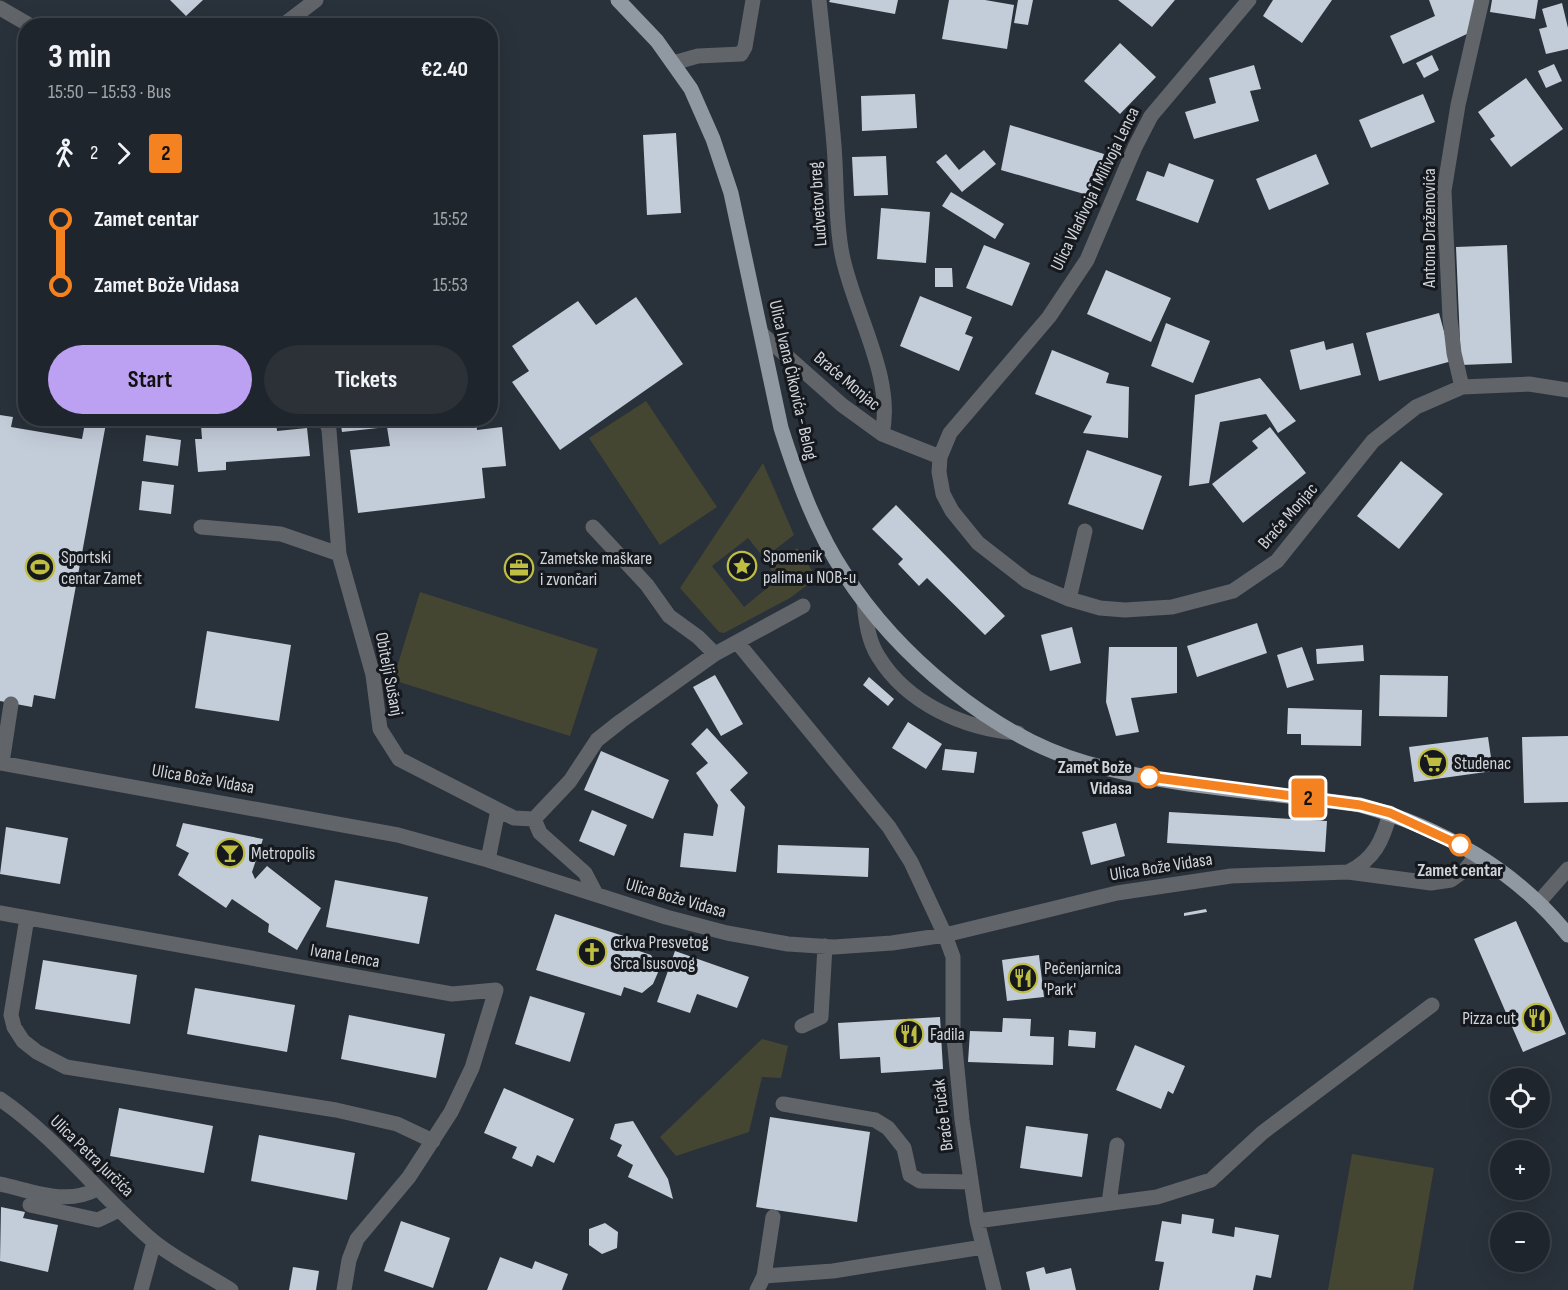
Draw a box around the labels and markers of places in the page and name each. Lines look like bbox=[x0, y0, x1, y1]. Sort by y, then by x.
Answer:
place label: Spomenik palima u NOB-u bbox=[763, 546, 856, 588]
place label: Sportski centar Zamet bbox=[61, 547, 142, 589]
place label: Zametske maškare i zvončari bbox=[540, 548, 652, 590]
place icon: Spomenik palima u NOB-u bbox=[726, 550, 758, 582]
sports icon: Sportski centar Zamet bbox=[24, 551, 56, 583]
office icon: Zametske maškare i zvončari bbox=[503, 552, 535, 584]
supermarket icon: Studenac bbox=[1417, 747, 1449, 779]
place label: Studenac bbox=[1454, 753, 1511, 774]
place label: Zamet Bože Vidasa bbox=[1058, 757, 1132, 799]
marker: Zamet Bože Vidasa bbox=[1138, 766, 1160, 788]
marker: Zamet centar bbox=[1449, 834, 1471, 856]
bar icon: Metropolis bbox=[214, 837, 246, 869]
place label: Metropolis bbox=[251, 843, 315, 864]
place label: Zamet centar bbox=[1417, 860, 1503, 881]
place label: crkva Presvetog Srca Isusovog bbox=[613, 932, 709, 974]
church icon: crkva Presvetog Srca Isusovog bbox=[576, 936, 608, 968]
place label: Pečenjarnica 'Park' bbox=[1044, 958, 1121, 1000]
restaurant icon: Pečenjarnica 'Park' bbox=[1007, 962, 1039, 994]
restaurant icon: Pizza cut bbox=[1521, 1002, 1553, 1034]
place label: Pizza cut bbox=[1462, 1008, 1517, 1029]
restaurant icon: Fadila bbox=[893, 1018, 925, 1050]
place label: Fadila bbox=[930, 1024, 965, 1045]

